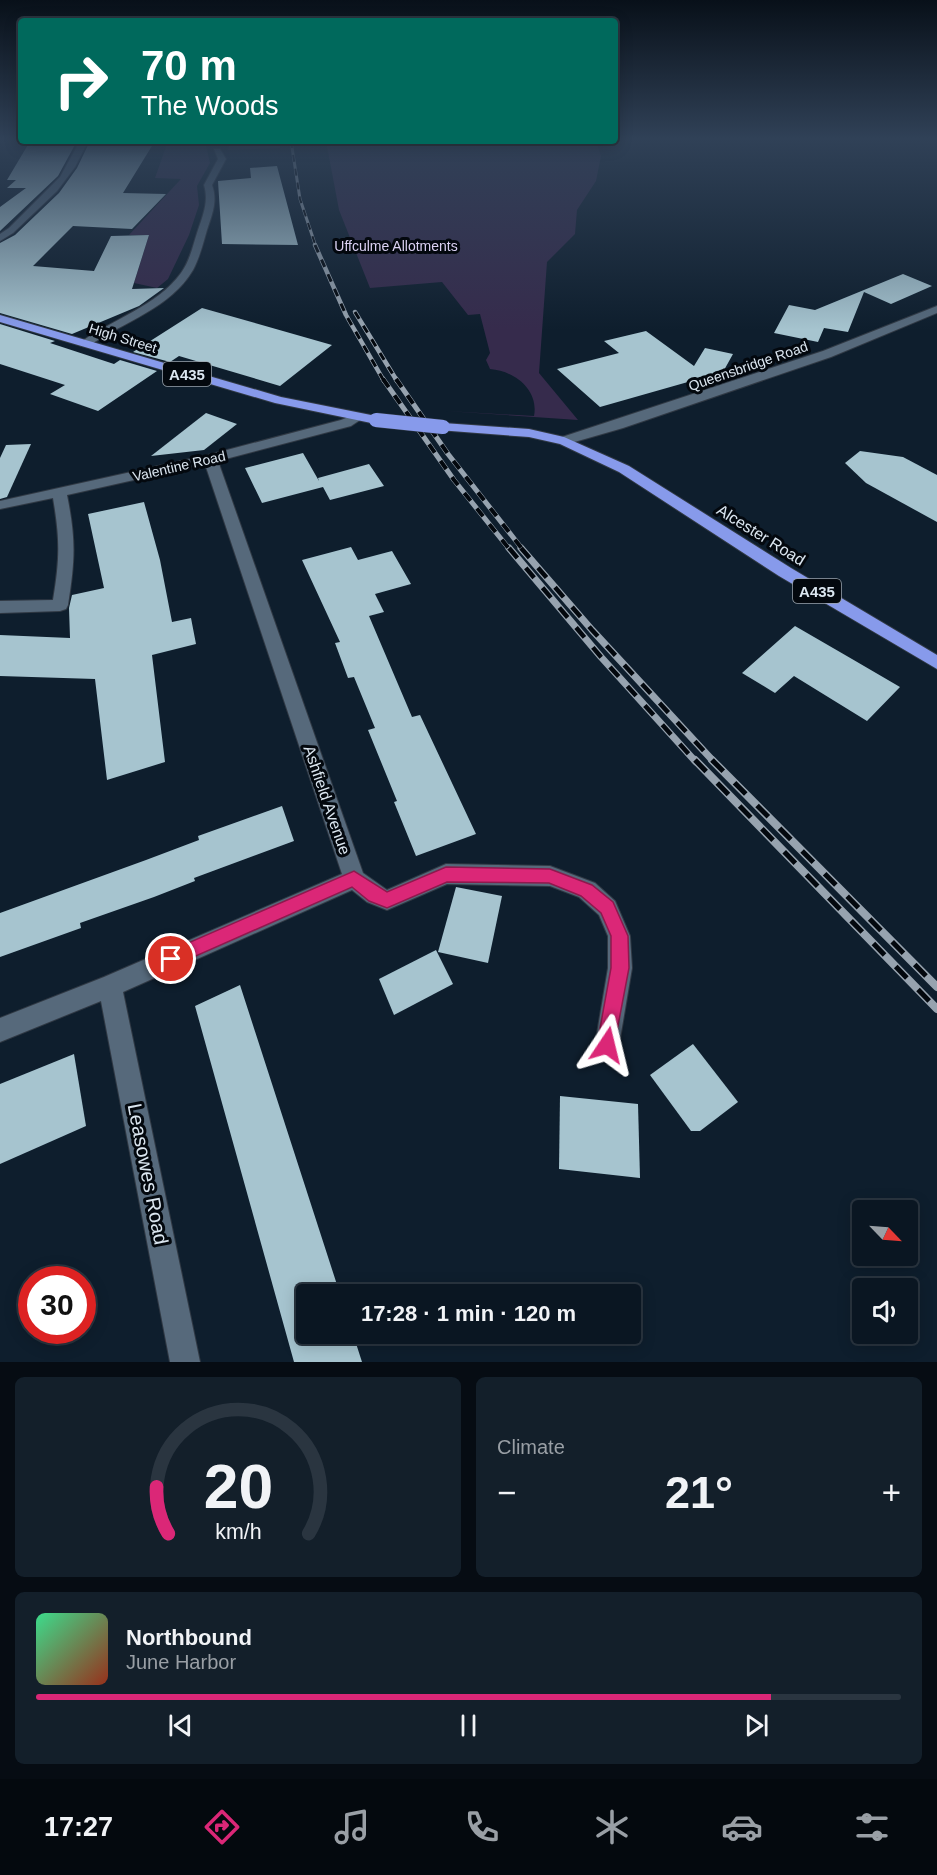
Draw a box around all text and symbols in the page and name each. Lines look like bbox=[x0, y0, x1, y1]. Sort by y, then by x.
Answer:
icon: right bbox=[42, 42, 120, 120]
text: 70 m bbox=[141, 42, 237, 89]
text: The Woods bbox=[141, 91, 279, 121]
park label: Uffculme Allotments bbox=[334, 238, 458, 254]
street label: High Street bbox=[87, 320, 159, 356]
street label: Queensbridge Road bbox=[686, 338, 810, 394]
road number: A435 bbox=[163, 362, 211, 386]
street label: Valentine Road bbox=[131, 448, 227, 484]
street label: Alcester Road bbox=[714, 501, 808, 569]
road number: A435 bbox=[793, 579, 841, 603]
street label: Ashfield Avenue bbox=[300, 743, 354, 857]
pin bbox=[145, 933, 196, 984]
icon: arrive bbox=[154, 942, 187, 975]
position arrow bbox=[575, 1013, 639, 1077]
street label: Leasowes Road bbox=[124, 1102, 172, 1246]
north arrow bbox=[852, 1200, 918, 1266]
map controls bbox=[852, 1200, 918, 1344]
speed limit sign: 30 bbox=[18, 1266, 96, 1344]
button: sound bbox=[852, 1278, 918, 1344]
text: 17:28 · 1 min · 120 m bbox=[361, 1301, 576, 1326]
text: Climate bbox=[497, 1436, 565, 1458]
text: 20 bbox=[203, 1452, 273, 1521]
text: 21° bbox=[665, 1467, 733, 1518]
text: − bbox=[497, 1474, 516, 1511]
text: + bbox=[882, 1474, 901, 1511]
text: km/h bbox=[215, 1520, 261, 1544]
text: Northbound bbox=[126, 1625, 252, 1650]
text: June Harbor bbox=[126, 1651, 236, 1673]
icon: previous bbox=[164, 1709, 197, 1742]
icon: pause bbox=[452, 1709, 485, 1742]
icon: next bbox=[740, 1709, 773, 1742]
icon: directions bbox=[201, 1806, 243, 1848]
icon: music bbox=[331, 1806, 373, 1848]
icon: phone bbox=[461, 1806, 503, 1848]
icon: climate bbox=[591, 1806, 633, 1848]
icon: car bbox=[721, 1806, 763, 1848]
icon: filters bbox=[851, 1806, 893, 1848]
text: 17:27 bbox=[44, 1812, 113, 1842]

